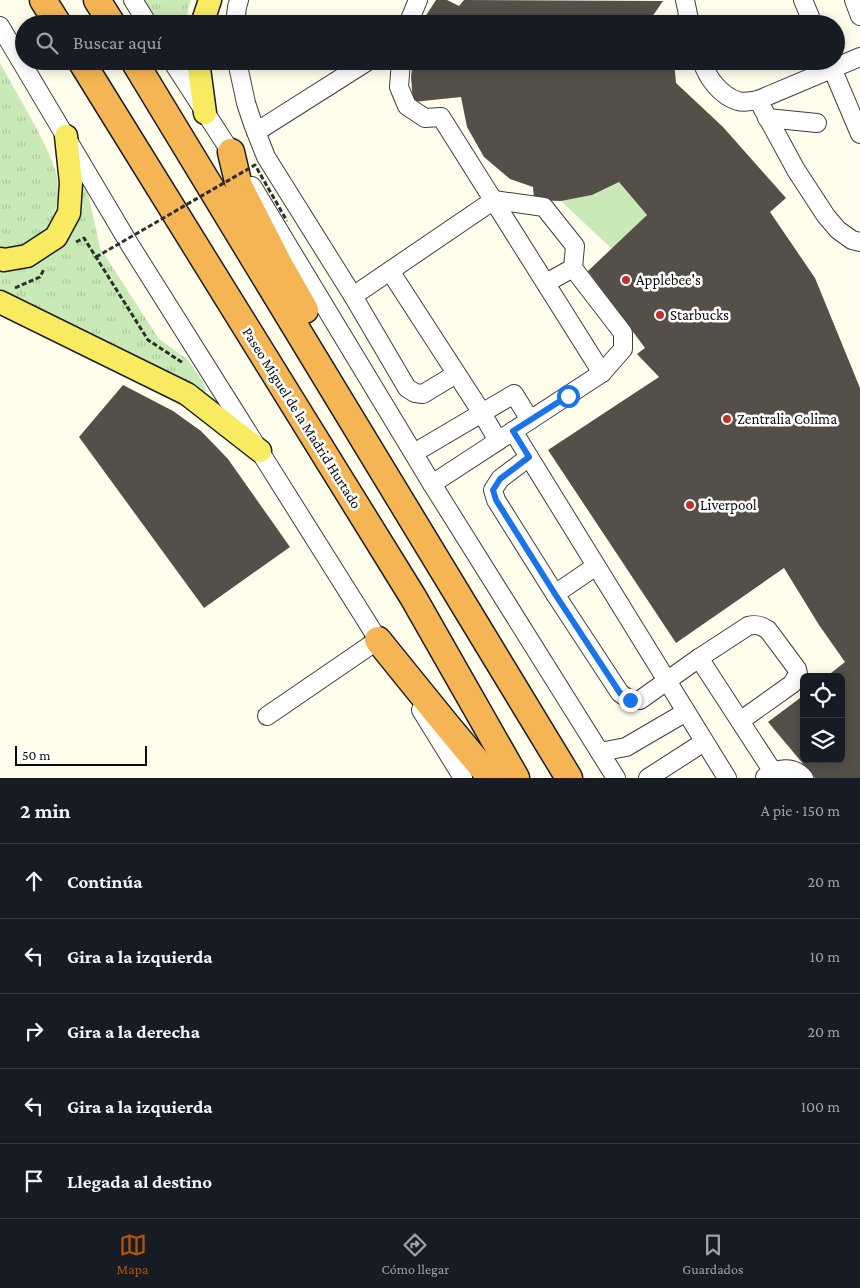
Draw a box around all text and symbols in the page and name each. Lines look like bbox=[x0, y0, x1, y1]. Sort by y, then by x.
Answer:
search box bbox=[15, 15, 845, 70]
icon: search bbox=[33, 29, 61, 57]
text: Buscar aquí bbox=[73, 32, 162, 53]
place label: Applebee's bbox=[636, 272, 701, 289]
marker: Applebee's bbox=[620, 274, 632, 286]
place label: Starbucks bbox=[670, 307, 729, 323]
marker: Starbucks bbox=[654, 309, 666, 321]
street label: Paseo Miguel de la Madrid Hurtado bbox=[239, 325, 365, 512]
route start bbox=[557, 385, 580, 408]
place label: Zentralia Colima bbox=[737, 411, 837, 427]
marker: Zentralia Colima bbox=[721, 413, 733, 425]
place label: Liverpool bbox=[700, 497, 757, 514]
marker: Liverpool bbox=[684, 499, 696, 511]
map controls bbox=[800, 673, 845, 763]
button: locate bbox=[800, 673, 845, 718]
route end bbox=[619, 689, 642, 712]
button: layers bbox=[800, 718, 845, 763]
scale bar bbox=[15, 743, 148, 766]
text: 50 m bbox=[22, 747, 50, 763]
text: 2 min bbox=[20, 799, 71, 823]
text: A pie · 150 m bbox=[761, 802, 840, 819]
icon: ahead bbox=[20, 867, 48, 895]
text: Continúa bbox=[67, 871, 143, 892]
text: 20 m bbox=[807, 873, 840, 890]
icon: left bbox=[20, 942, 48, 970]
text: Gira a la izquierda bbox=[67, 946, 213, 967]
text: 10 m bbox=[810, 948, 840, 965]
icon: right bbox=[20, 1017, 48, 1045]
text: Gira a la derecha bbox=[67, 1021, 200, 1042]
text: 20 m bbox=[807, 1023, 840, 1040]
icon: left bbox=[20, 1092, 48, 1120]
text: Gira a la izquierda bbox=[67, 1096, 213, 1117]
text: 100 m bbox=[801, 1098, 840, 1115]
icon: arrive bbox=[20, 1167, 48, 1195]
text: Llegada al destino bbox=[67, 1171, 212, 1192]
tab: Mapa bbox=[117, 1231, 148, 1277]
tab: Cómo llegar bbox=[382, 1231, 449, 1277]
tab: Guardados bbox=[682, 1231, 743, 1277]

